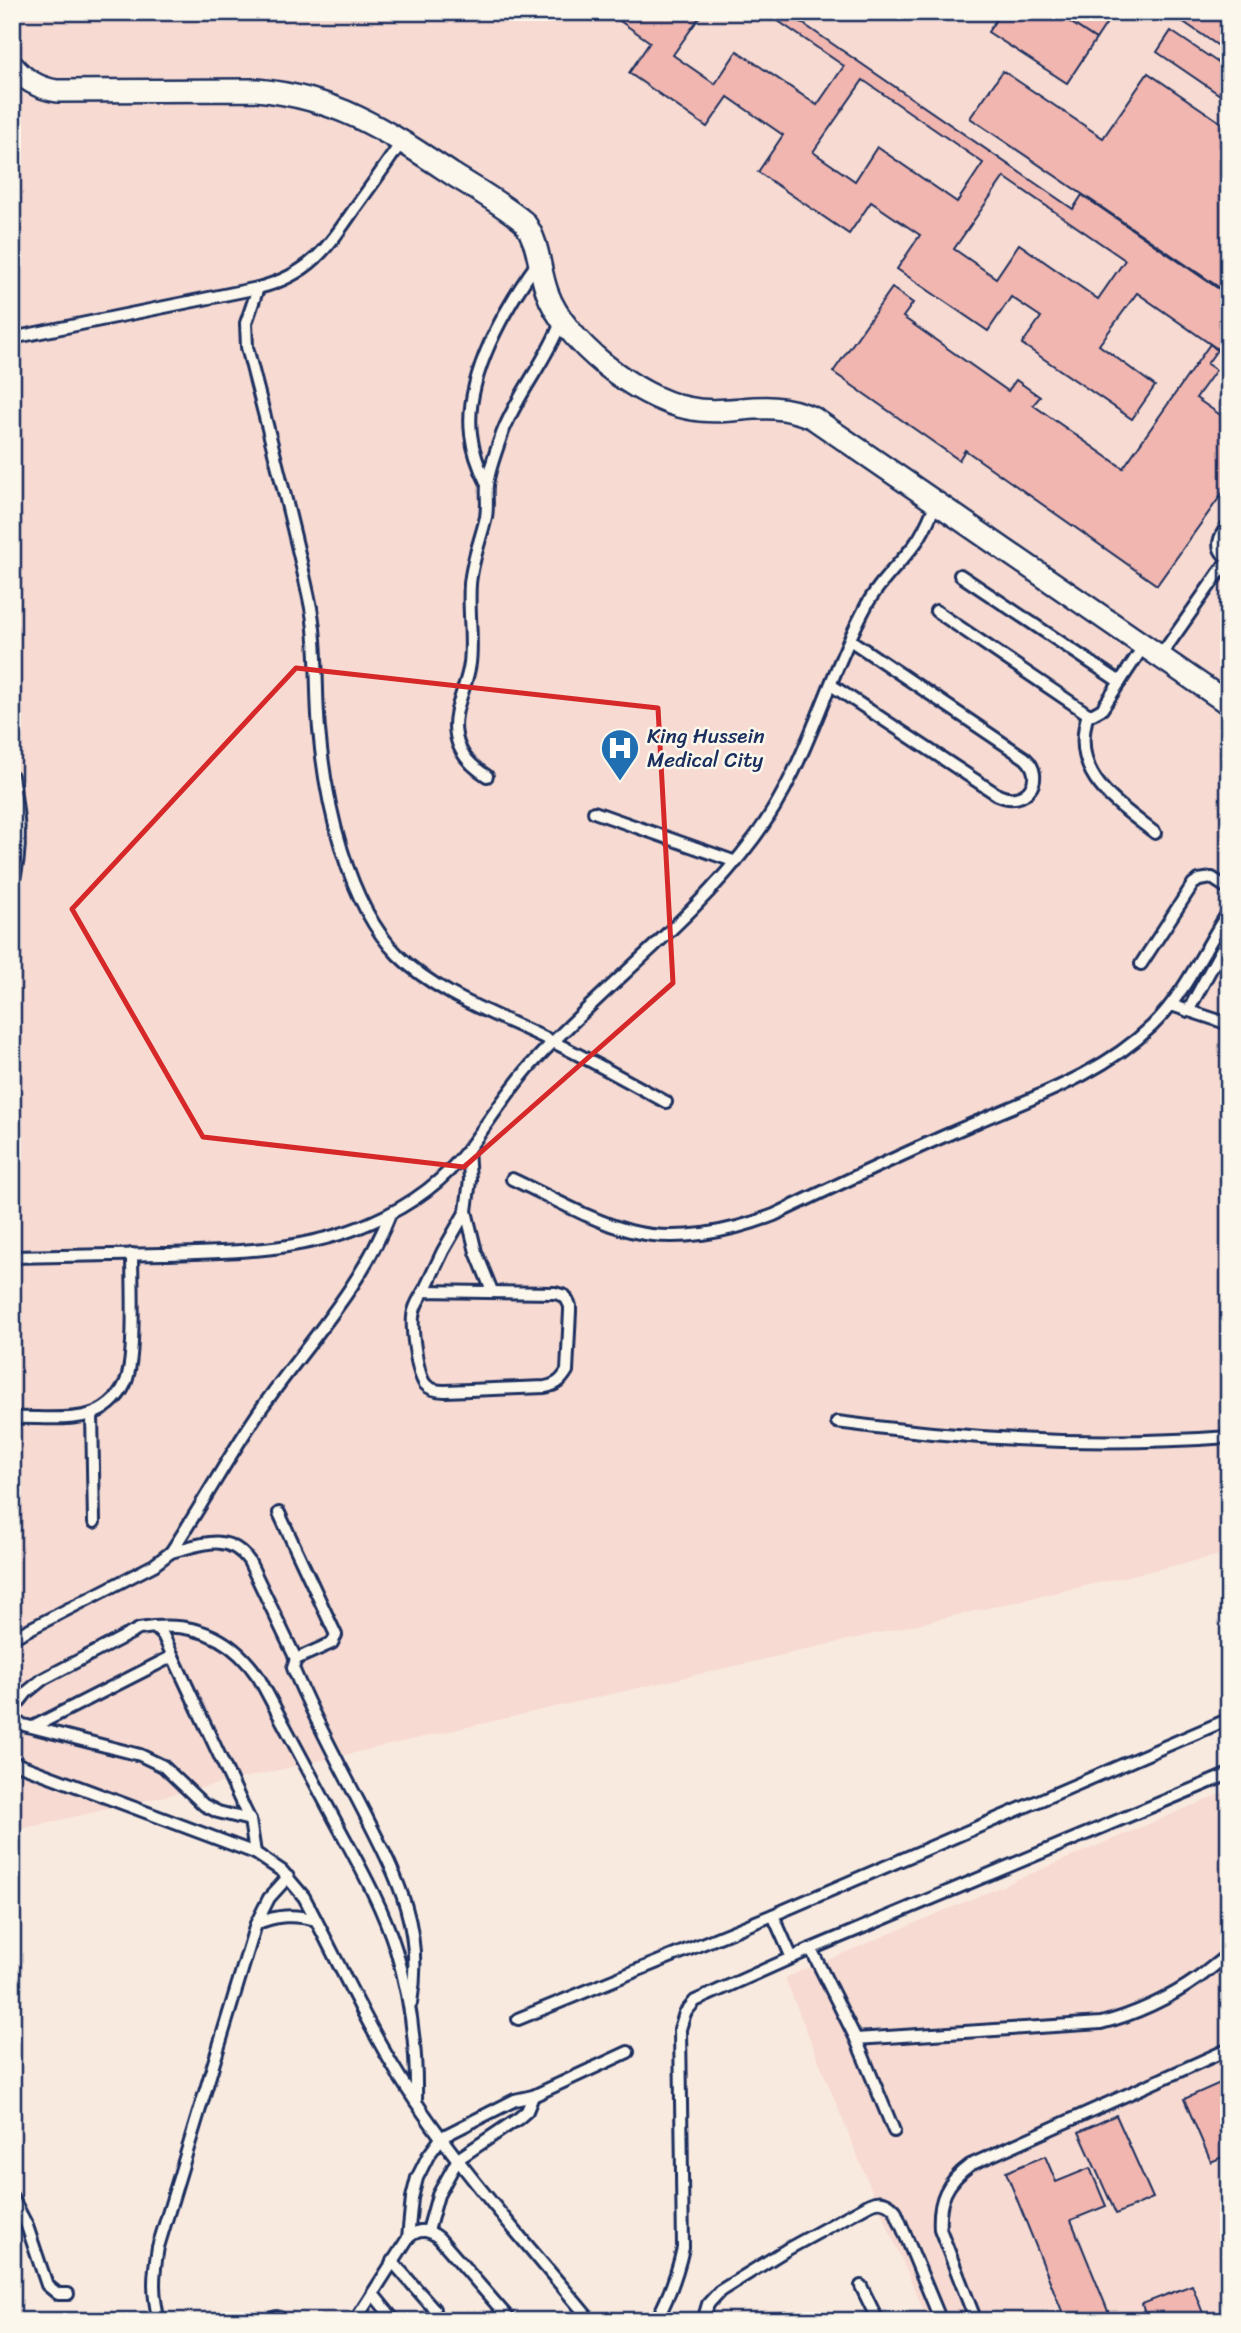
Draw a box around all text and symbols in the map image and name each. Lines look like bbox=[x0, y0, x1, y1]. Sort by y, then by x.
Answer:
place label: King Hussein Medical City bbox=[647, 717, 765, 779]
hospital icon: King Hussein Medical City bbox=[599, 727, 641, 782]

